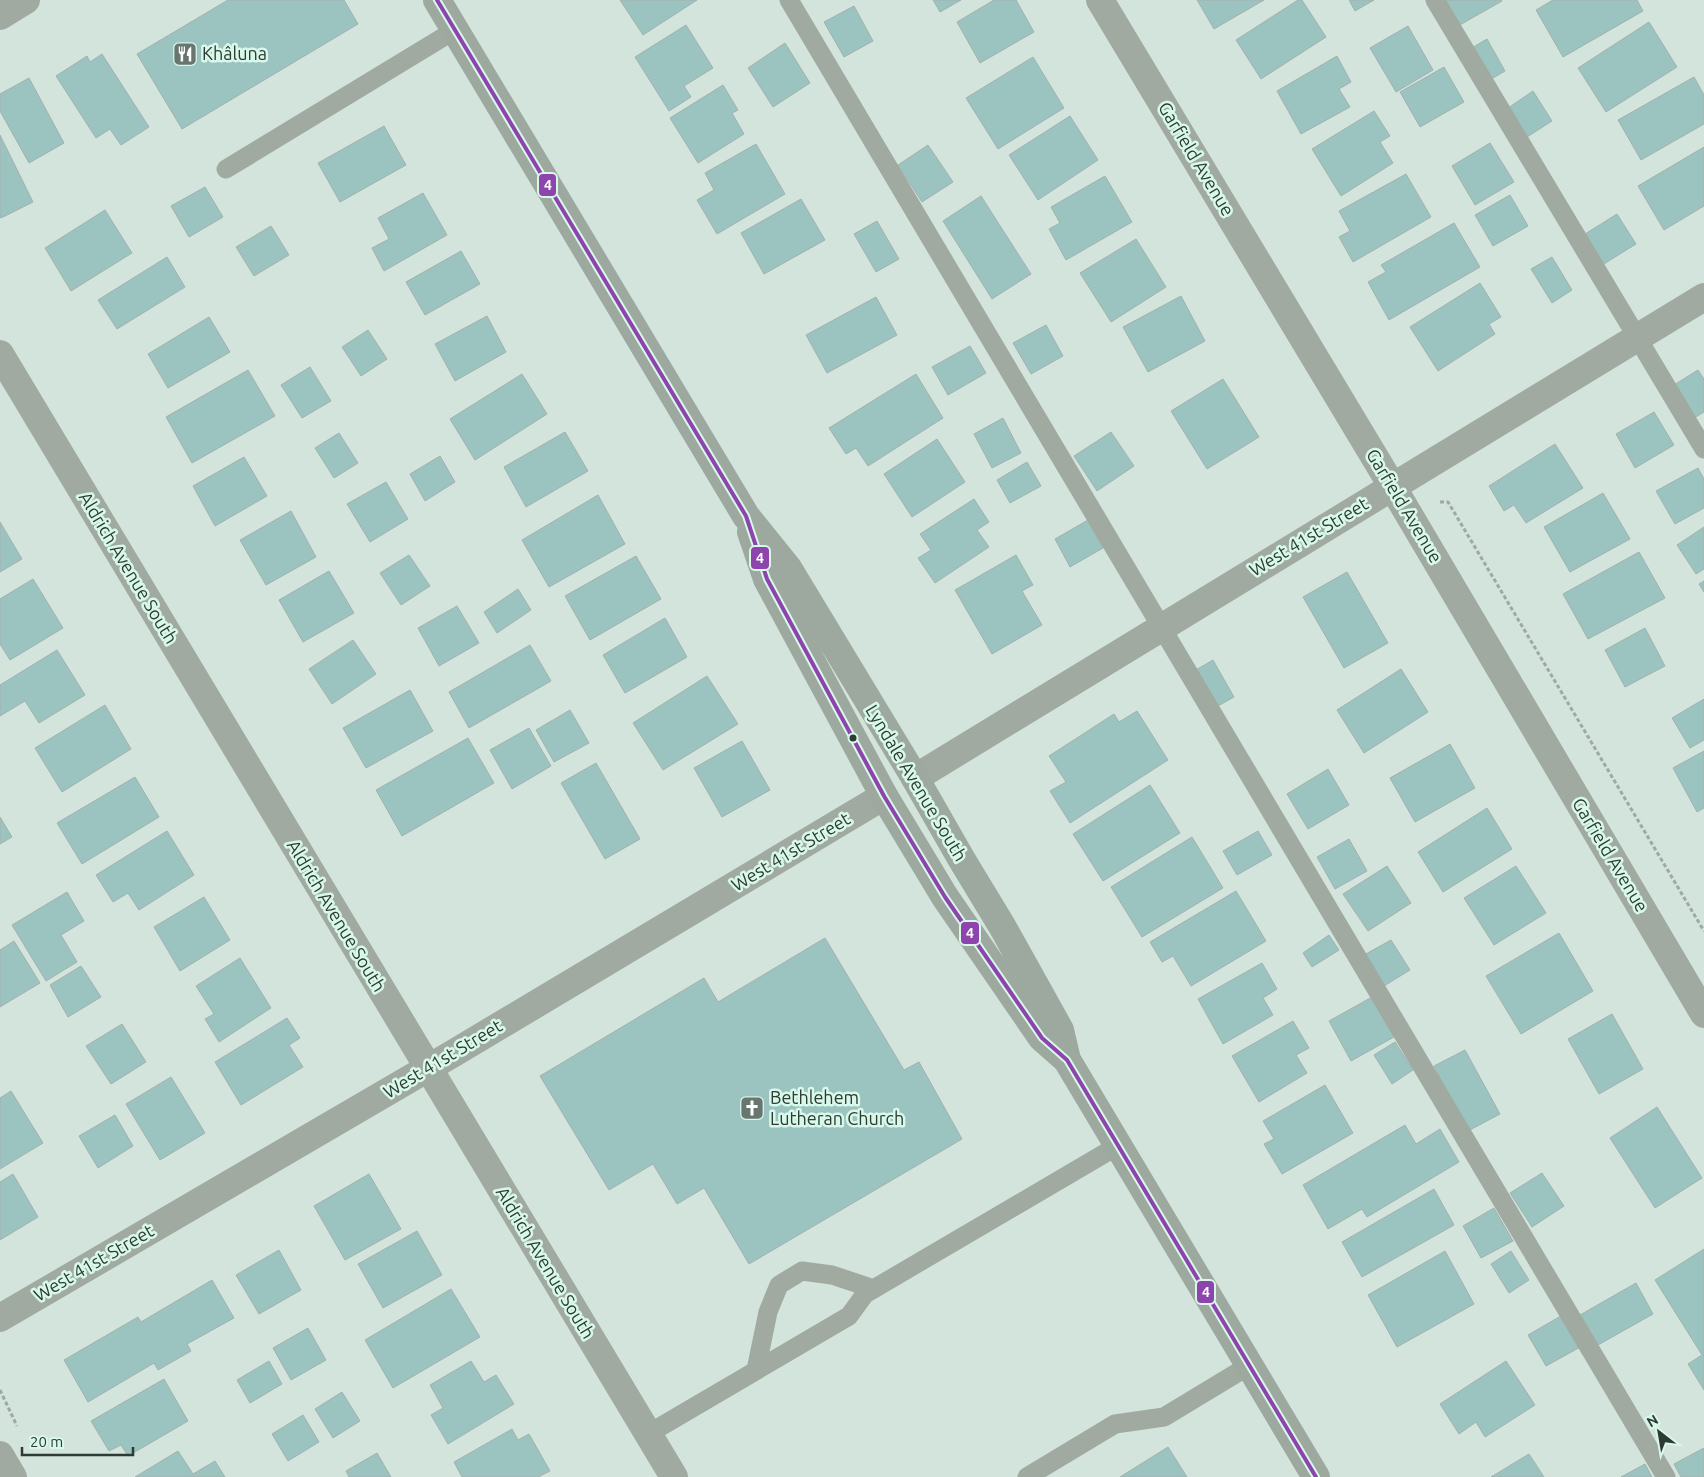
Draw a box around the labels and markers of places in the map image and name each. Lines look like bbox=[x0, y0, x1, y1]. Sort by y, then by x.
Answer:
restaurant icon: Khâluna bbox=[172, 41, 198, 67]
place label: Khâluna bbox=[202, 43, 267, 63]
unlabelled marker bbox=[848, 733, 858, 743]
place label: Bethlehem Lutheran Church bbox=[770, 1087, 904, 1128]
church icon: Bethlehem Lutheran Church bbox=[739, 1095, 765, 1121]

